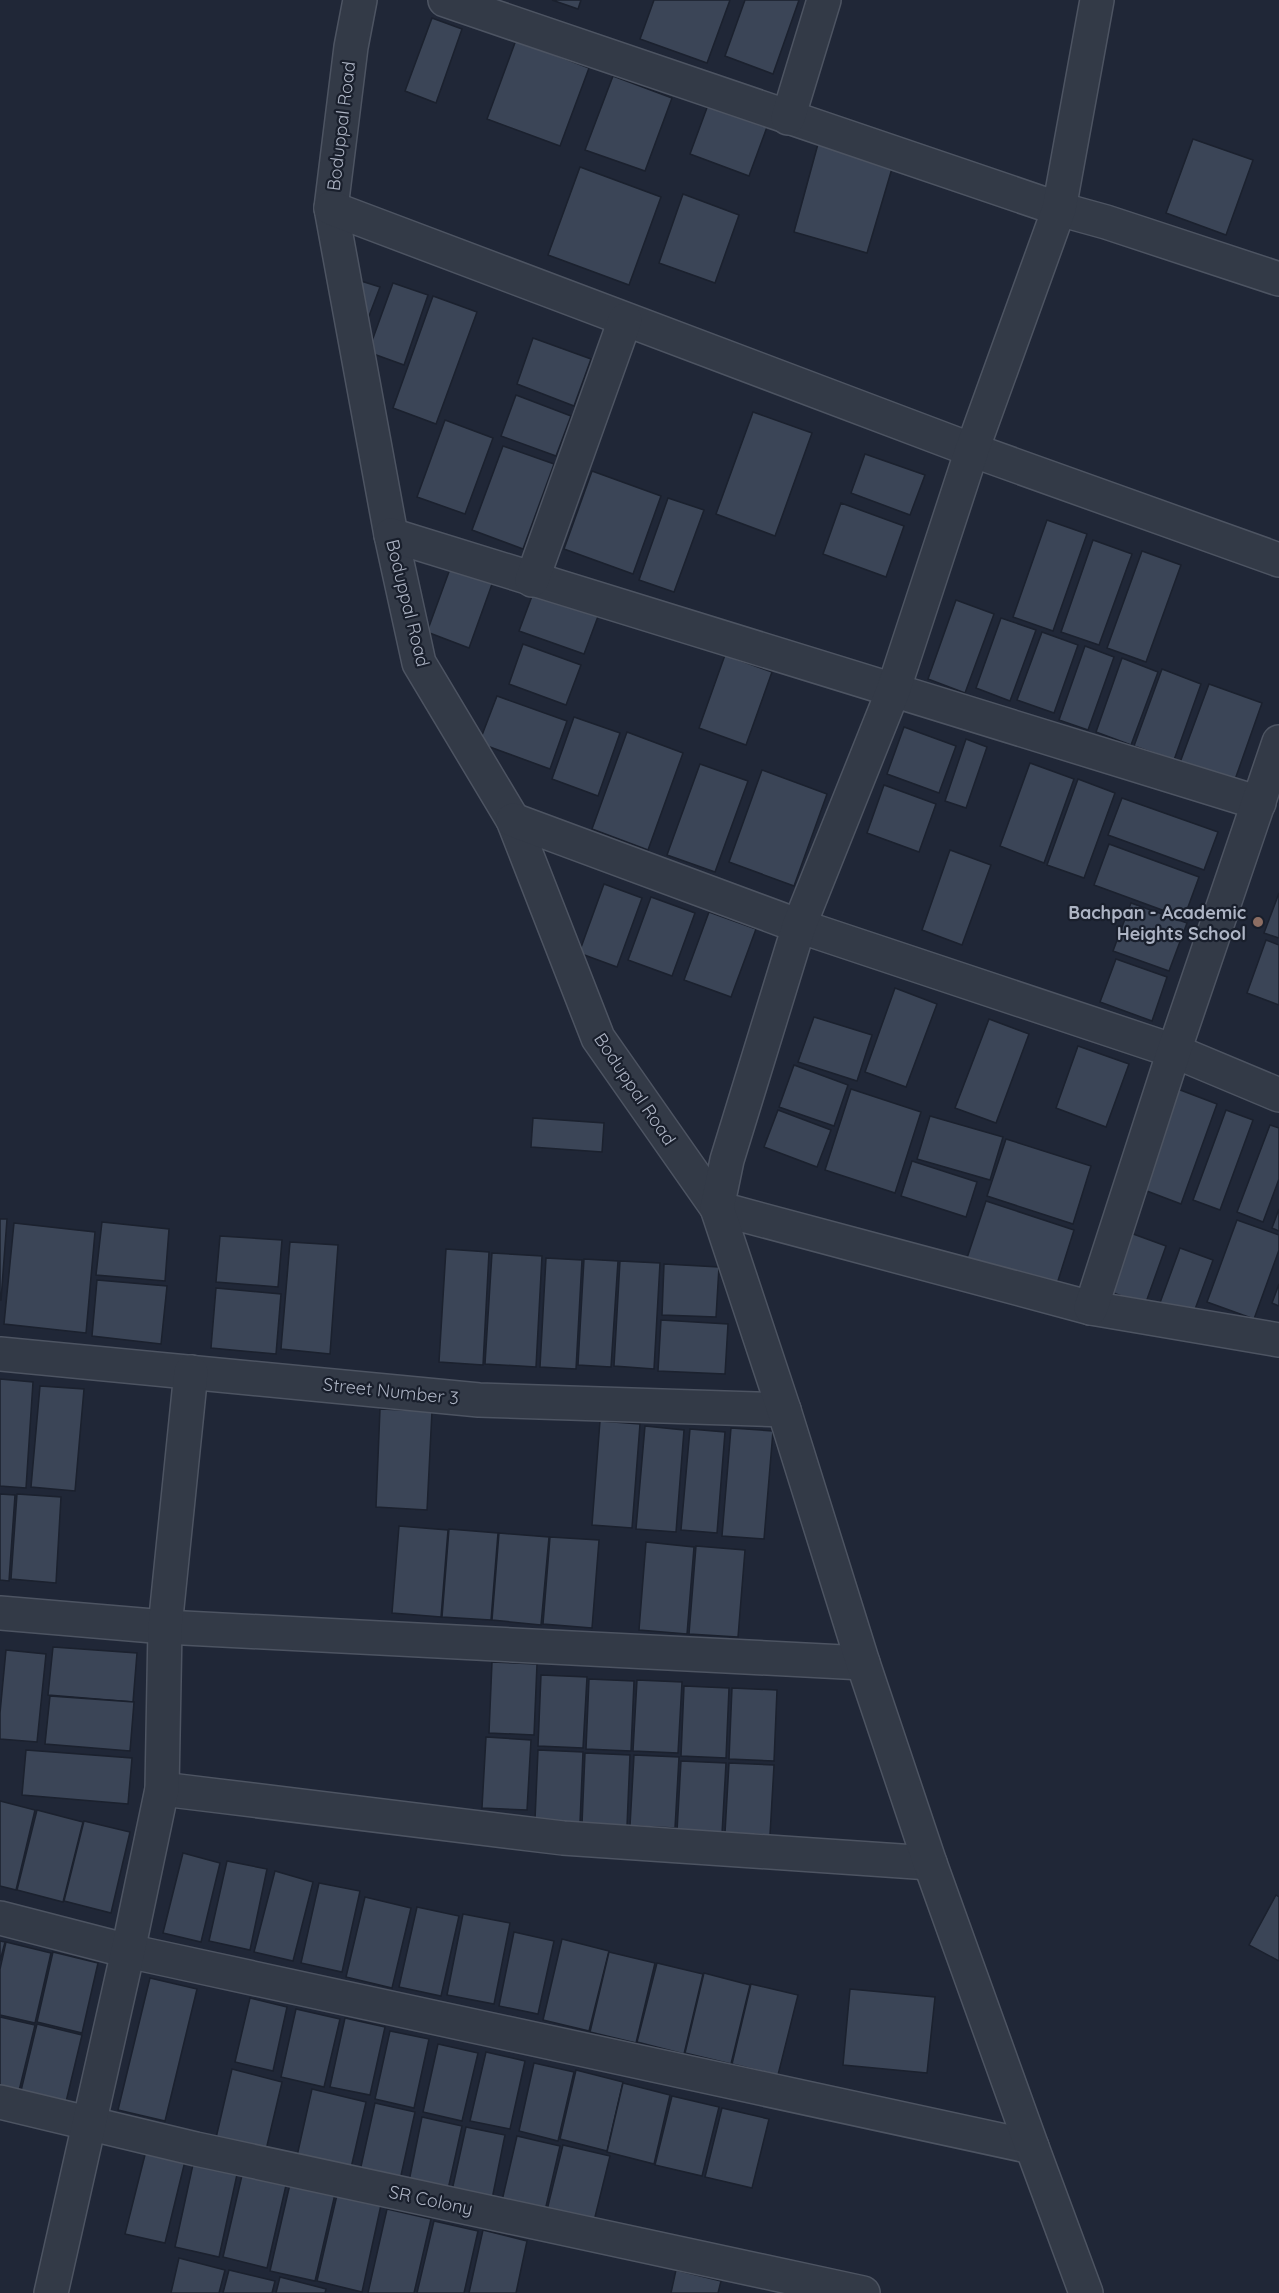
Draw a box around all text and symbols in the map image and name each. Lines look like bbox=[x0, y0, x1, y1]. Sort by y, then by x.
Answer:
street label: Boduppal Road bbox=[322, 60, 360, 192]
street label: Boduppal Road bbox=[381, 537, 435, 669]
place label: Bachpan - Academic Heights School bbox=[1068, 901, 1246, 945]
marker: Bachpan - Academic Heights School bbox=[1251, 915, 1265, 929]
street label: Boduppal Road bbox=[589, 1028, 681, 1150]
street label: Street Number 3 bbox=[322, 1372, 460, 1410]
street label: SR Colony bbox=[387, 2180, 475, 2220]

